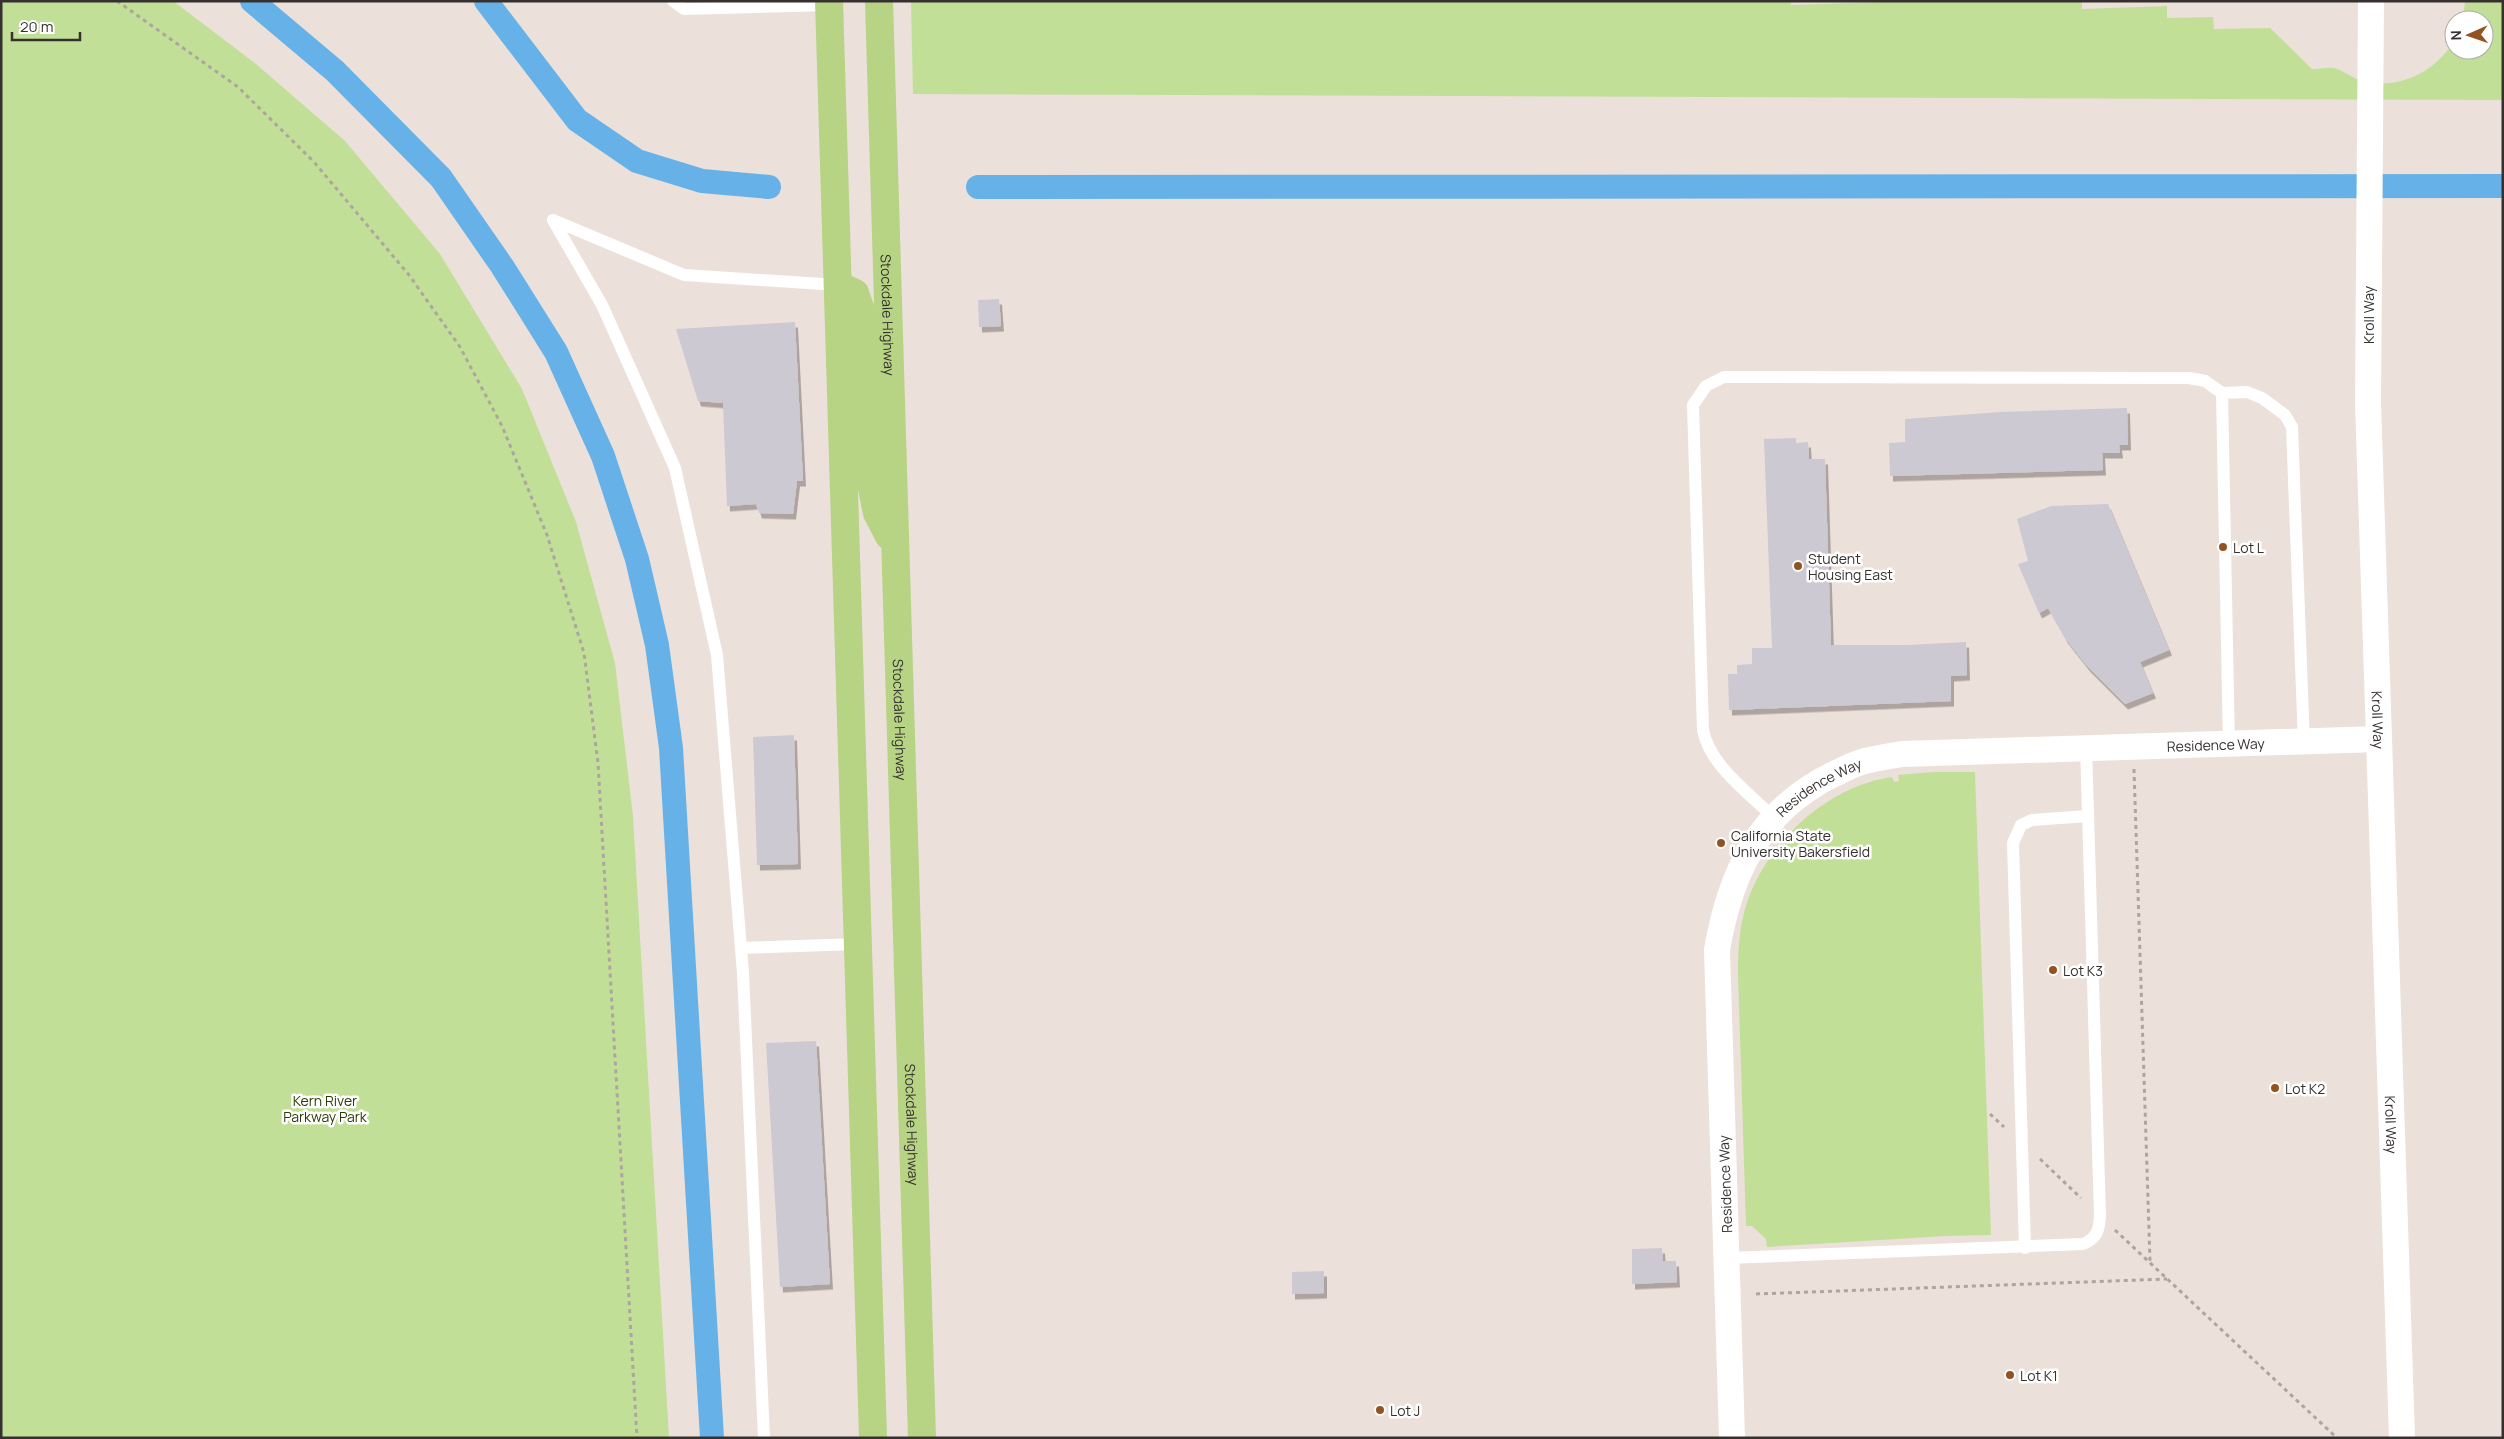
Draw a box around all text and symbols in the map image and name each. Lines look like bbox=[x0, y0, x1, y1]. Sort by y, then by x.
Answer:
scale bar bbox=[12, 10, 80, 42]
north arrow bbox=[2444, 10, 2494, 60]
text: 20 m bbox=[20, 16, 53, 37]
text: N bbox=[2446, 30, 2465, 41]
street label: Stockdale Highway bbox=[877, 254, 900, 377]
street label: Kroll Way bbox=[2359, 285, 2378, 344]
place label: Lot L bbox=[2233, 538, 2264, 557]
marker: Lot L bbox=[2217, 541, 2229, 553]
place label: Student Housing East bbox=[1808, 549, 1893, 584]
marker: Student Housing East bbox=[1792, 560, 1804, 572]
street label: Stockdale Highway bbox=[889, 659, 912, 781]
street label: Kroll Way bbox=[2368, 690, 2389, 750]
street label: Residence Way bbox=[2166, 733, 2266, 755]
street label: Residence Way bbox=[1771, 753, 1865, 820]
place label: California State University Bakersfield bbox=[1731, 826, 1870, 861]
marker: California State University Bakersfield bbox=[1715, 837, 1727, 849]
place label: Lot K3 bbox=[2063, 961, 2103, 980]
marker: Lot K3 bbox=[2047, 964, 2059, 976]
street label: Stockdale Highway bbox=[901, 1063, 924, 1186]
place label: Lot K2 bbox=[2285, 1079, 2325, 1098]
marker: Lot K2 bbox=[2269, 1082, 2281, 1094]
park label: Kern River Parkway Park bbox=[283, 1091, 368, 1126]
street label: Kroll Way bbox=[2381, 1095, 2402, 1155]
street label: Residence Way bbox=[1714, 1134, 1736, 1233]
place label: Lot K1 bbox=[2020, 1366, 2058, 1385]
marker: Lot K1 bbox=[2004, 1369, 2016, 1381]
place label: Lot J bbox=[1390, 1401, 1420, 1420]
marker: Lot J bbox=[1374, 1404, 1386, 1416]

